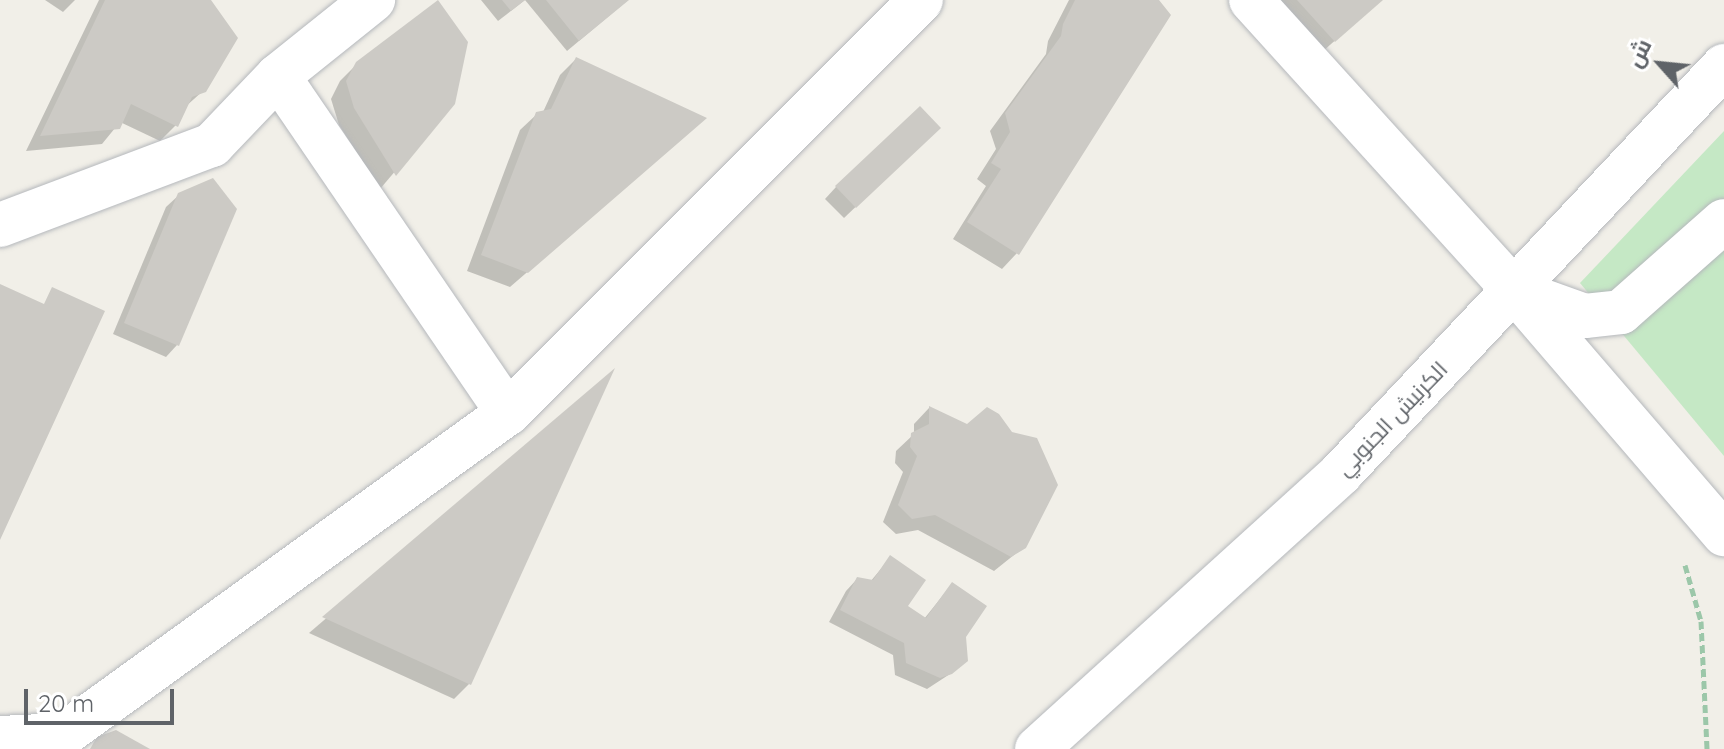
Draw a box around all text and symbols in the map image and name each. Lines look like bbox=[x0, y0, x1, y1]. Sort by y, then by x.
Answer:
north arrow bbox=[1620, 24, 1700, 104]
text: ش bbox=[1620, 34, 1657, 72]
street label: الكرنيش الجنوبي bbox=[1331, 356, 1453, 482]
scale bar bbox=[28, 673, 178, 723]
text: 20 m bbox=[38, 688, 94, 718]

